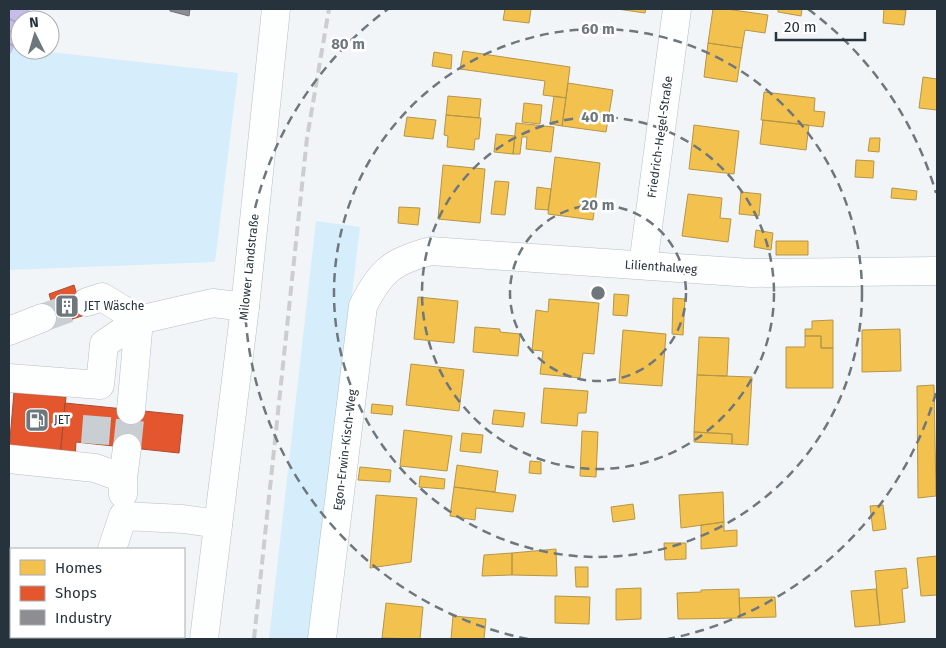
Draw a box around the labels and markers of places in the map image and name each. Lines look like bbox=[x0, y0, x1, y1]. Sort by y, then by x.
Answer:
centre of rings bbox=[589, 284, 607, 302]
building icon: JET Wäsche bbox=[54, 293, 80, 319]
place label: JET Wäsche bbox=[84, 299, 144, 313]
fuel station icon: JET bbox=[24, 407, 50, 433]
place label: JET bbox=[54, 413, 71, 427]

